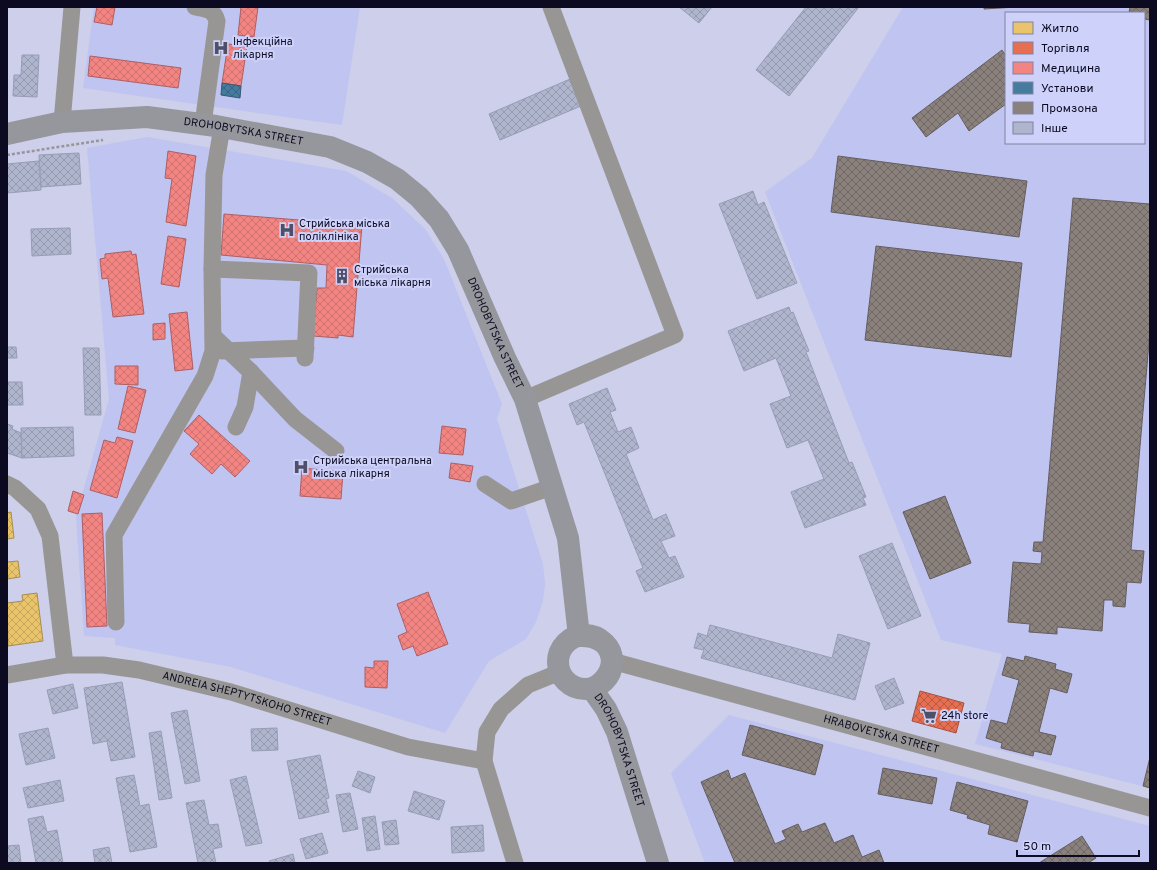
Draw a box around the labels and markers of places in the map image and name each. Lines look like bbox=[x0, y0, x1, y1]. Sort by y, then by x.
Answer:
place label: Інфекційна лікарня bbox=[233, 35, 293, 62]
hospital icon: Інфекційна лікарня bbox=[212, 39, 230, 57]
place label: Стрийська міська поліклініка bbox=[299, 217, 390, 244]
hospital icon: Стрийська міська поліклініка bbox=[278, 221, 296, 239]
place label: Стрийська міська лікарня bbox=[354, 263, 431, 290]
building icon: Стрийська міська лікарня bbox=[333, 267, 351, 285]
place label: Стрийська центральна міська лікарня bbox=[313, 454, 432, 481]
hospital icon: Стрийська центральна міська лікарня bbox=[292, 458, 310, 476]
supermarket icon: 24h store bbox=[920, 707, 938, 725]
place label: 24h store bbox=[941, 709, 988, 723]

